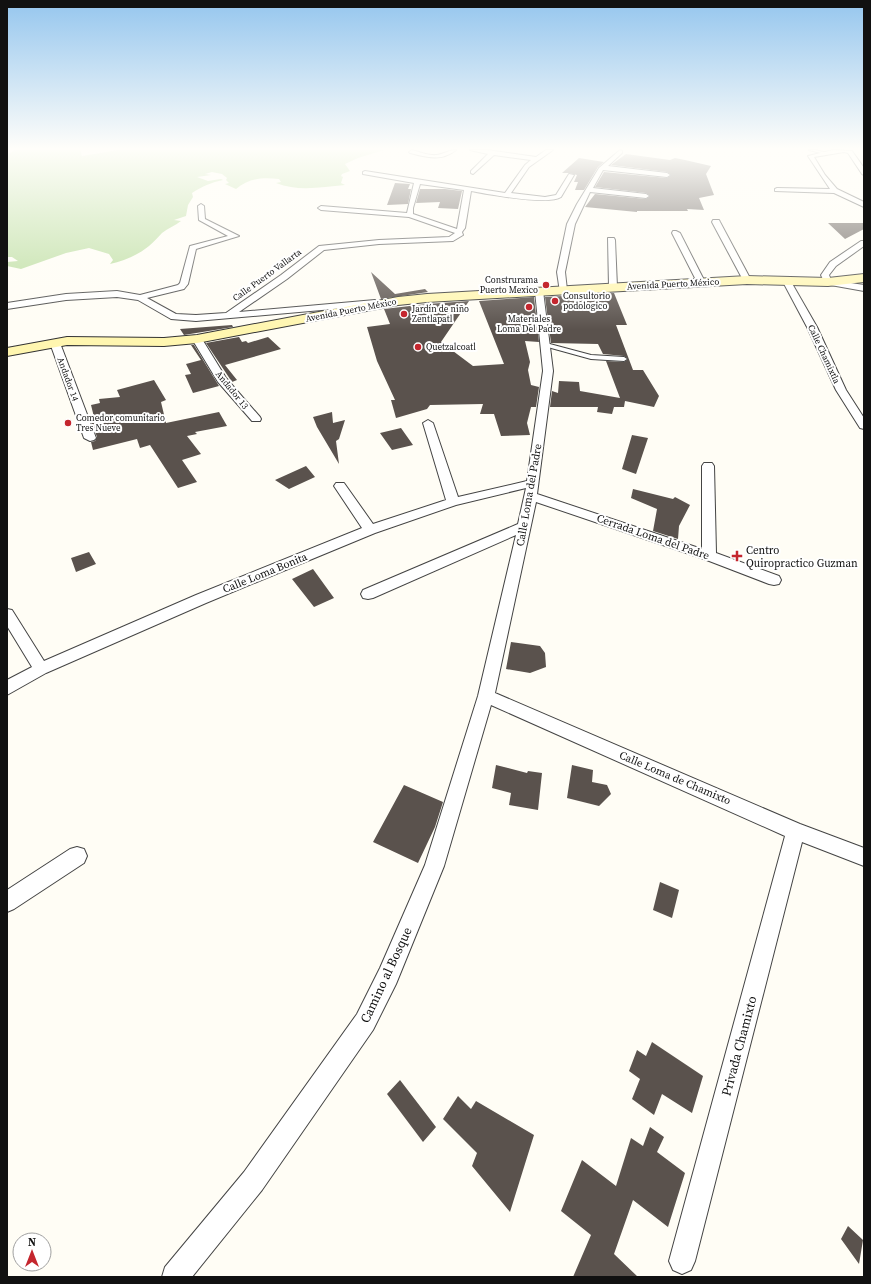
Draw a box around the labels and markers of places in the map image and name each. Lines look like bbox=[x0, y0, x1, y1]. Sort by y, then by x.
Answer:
place label: Construrama Puerto Mexico bbox=[480, 274, 538, 296]
marker: Construrama Puerto Mexico bbox=[541, 280, 551, 290]
place label: Consultorio podologico bbox=[563, 290, 610, 312]
marker: Consultorio podologico bbox=[550, 296, 560, 306]
marker: Materiales Loma Del Padre bbox=[524, 302, 534, 312]
place label: Jardín de niño Zentlapatl bbox=[411, 303, 469, 325]
marker: Jardín de niño Zentlapatl bbox=[399, 309, 409, 319]
place label: Materiales Loma Del Padre bbox=[497, 313, 561, 335]
place label: Quetzalcoatl bbox=[426, 341, 476, 353]
marker: Quetzalcoatl bbox=[413, 342, 423, 352]
place label: Comedor comunitario Tres Nueve bbox=[76, 412, 165, 434]
marker: Comedor comunitario Tres Nueve bbox=[63, 418, 73, 428]
place label: Centro Quiropractico Guzman bbox=[746, 543, 858, 571]
marker: Centro Quiropractico Guzman bbox=[731, 550, 743, 562]

